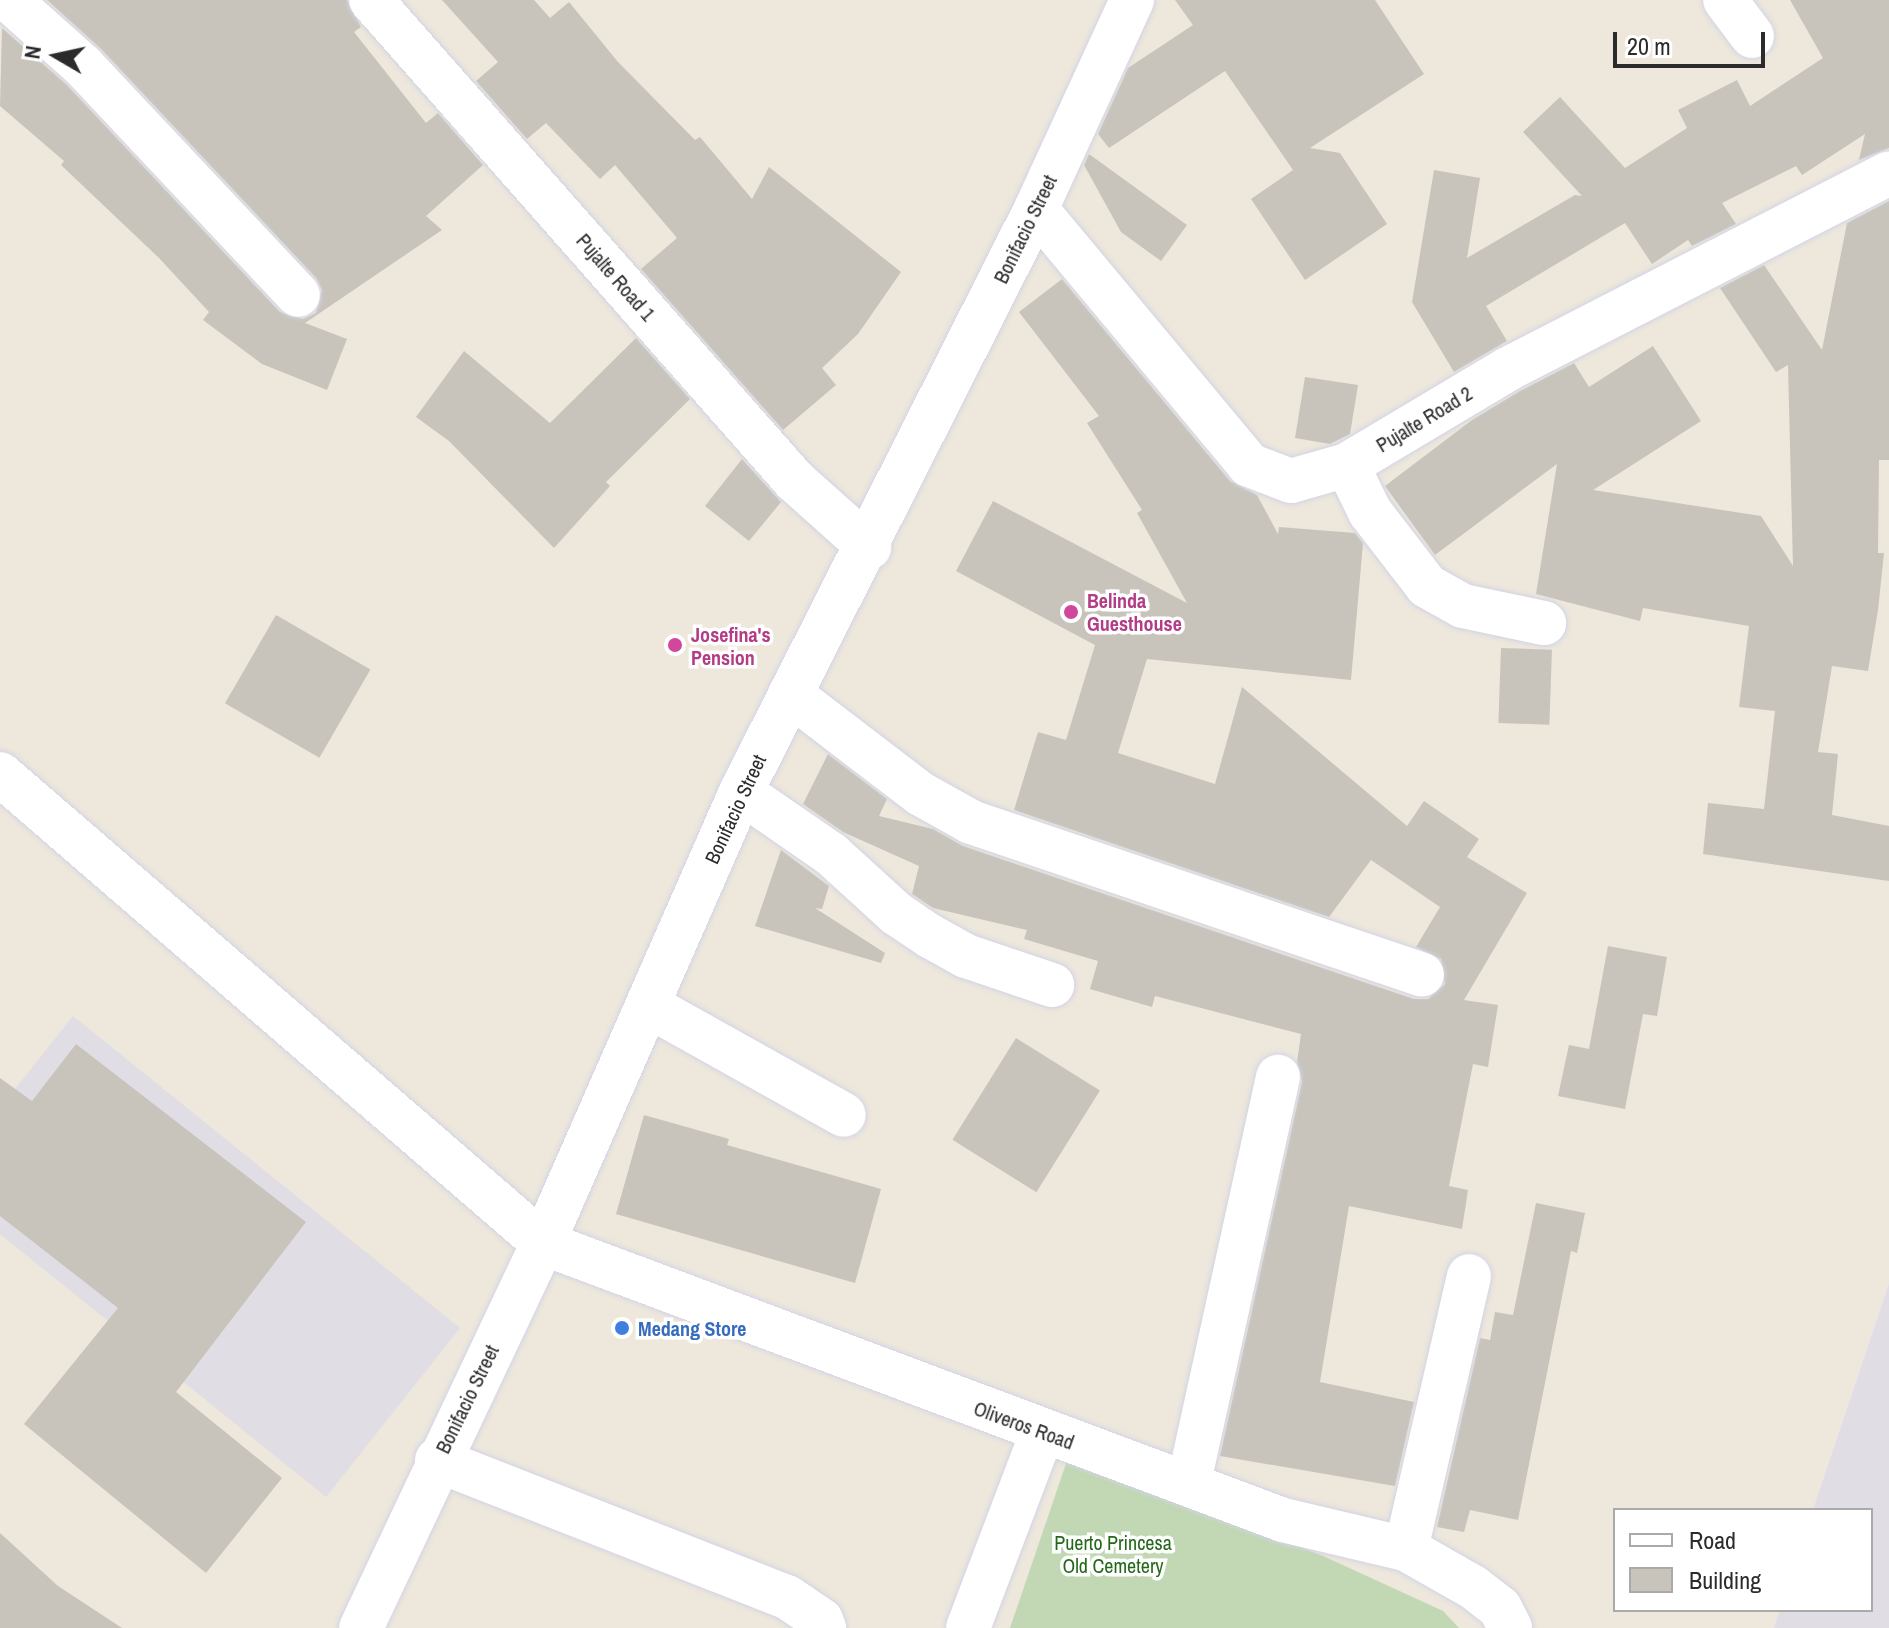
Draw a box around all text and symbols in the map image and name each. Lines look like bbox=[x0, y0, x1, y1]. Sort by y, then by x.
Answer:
north arrow bbox=[16, 16, 96, 96]
scale bar bbox=[1617, 16, 1769, 66]
text: 20 m bbox=[1627, 30, 1671, 62]
text: N bbox=[16, 43, 48, 61]
street label: Bonifacio Street bbox=[988, 171, 1062, 287]
street label: Pujalte Road 1 bbox=[572, 229, 660, 325]
street label: Pujalte Road 2 bbox=[1372, 381, 1476, 457]
place label: Belinda Guesthouse bbox=[1087, 588, 1182, 635]
marker: Belinda Guesthouse bbox=[1062, 603, 1080, 621]
place label: Josefina's Pension bbox=[691, 622, 771, 669]
marker: Josefina's Pension bbox=[666, 636, 684, 654]
street label: Bonifacio Street bbox=[699, 751, 771, 867]
place label: Medang Store bbox=[638, 1316, 746, 1340]
marker: Medang Store bbox=[613, 1319, 631, 1337]
street label: Bonifacio Street bbox=[430, 1341, 504, 1457]
street label: Oliveros Road bbox=[971, 1396, 1077, 1454]
legend bbox=[1613, 1508, 1873, 1612]
text: Road bbox=[1689, 1524, 1736, 1556]
park label: Puerto Princesa Old Cemetery bbox=[1054, 1531, 1172, 1578]
text: Building bbox=[1689, 1564, 1761, 1596]

